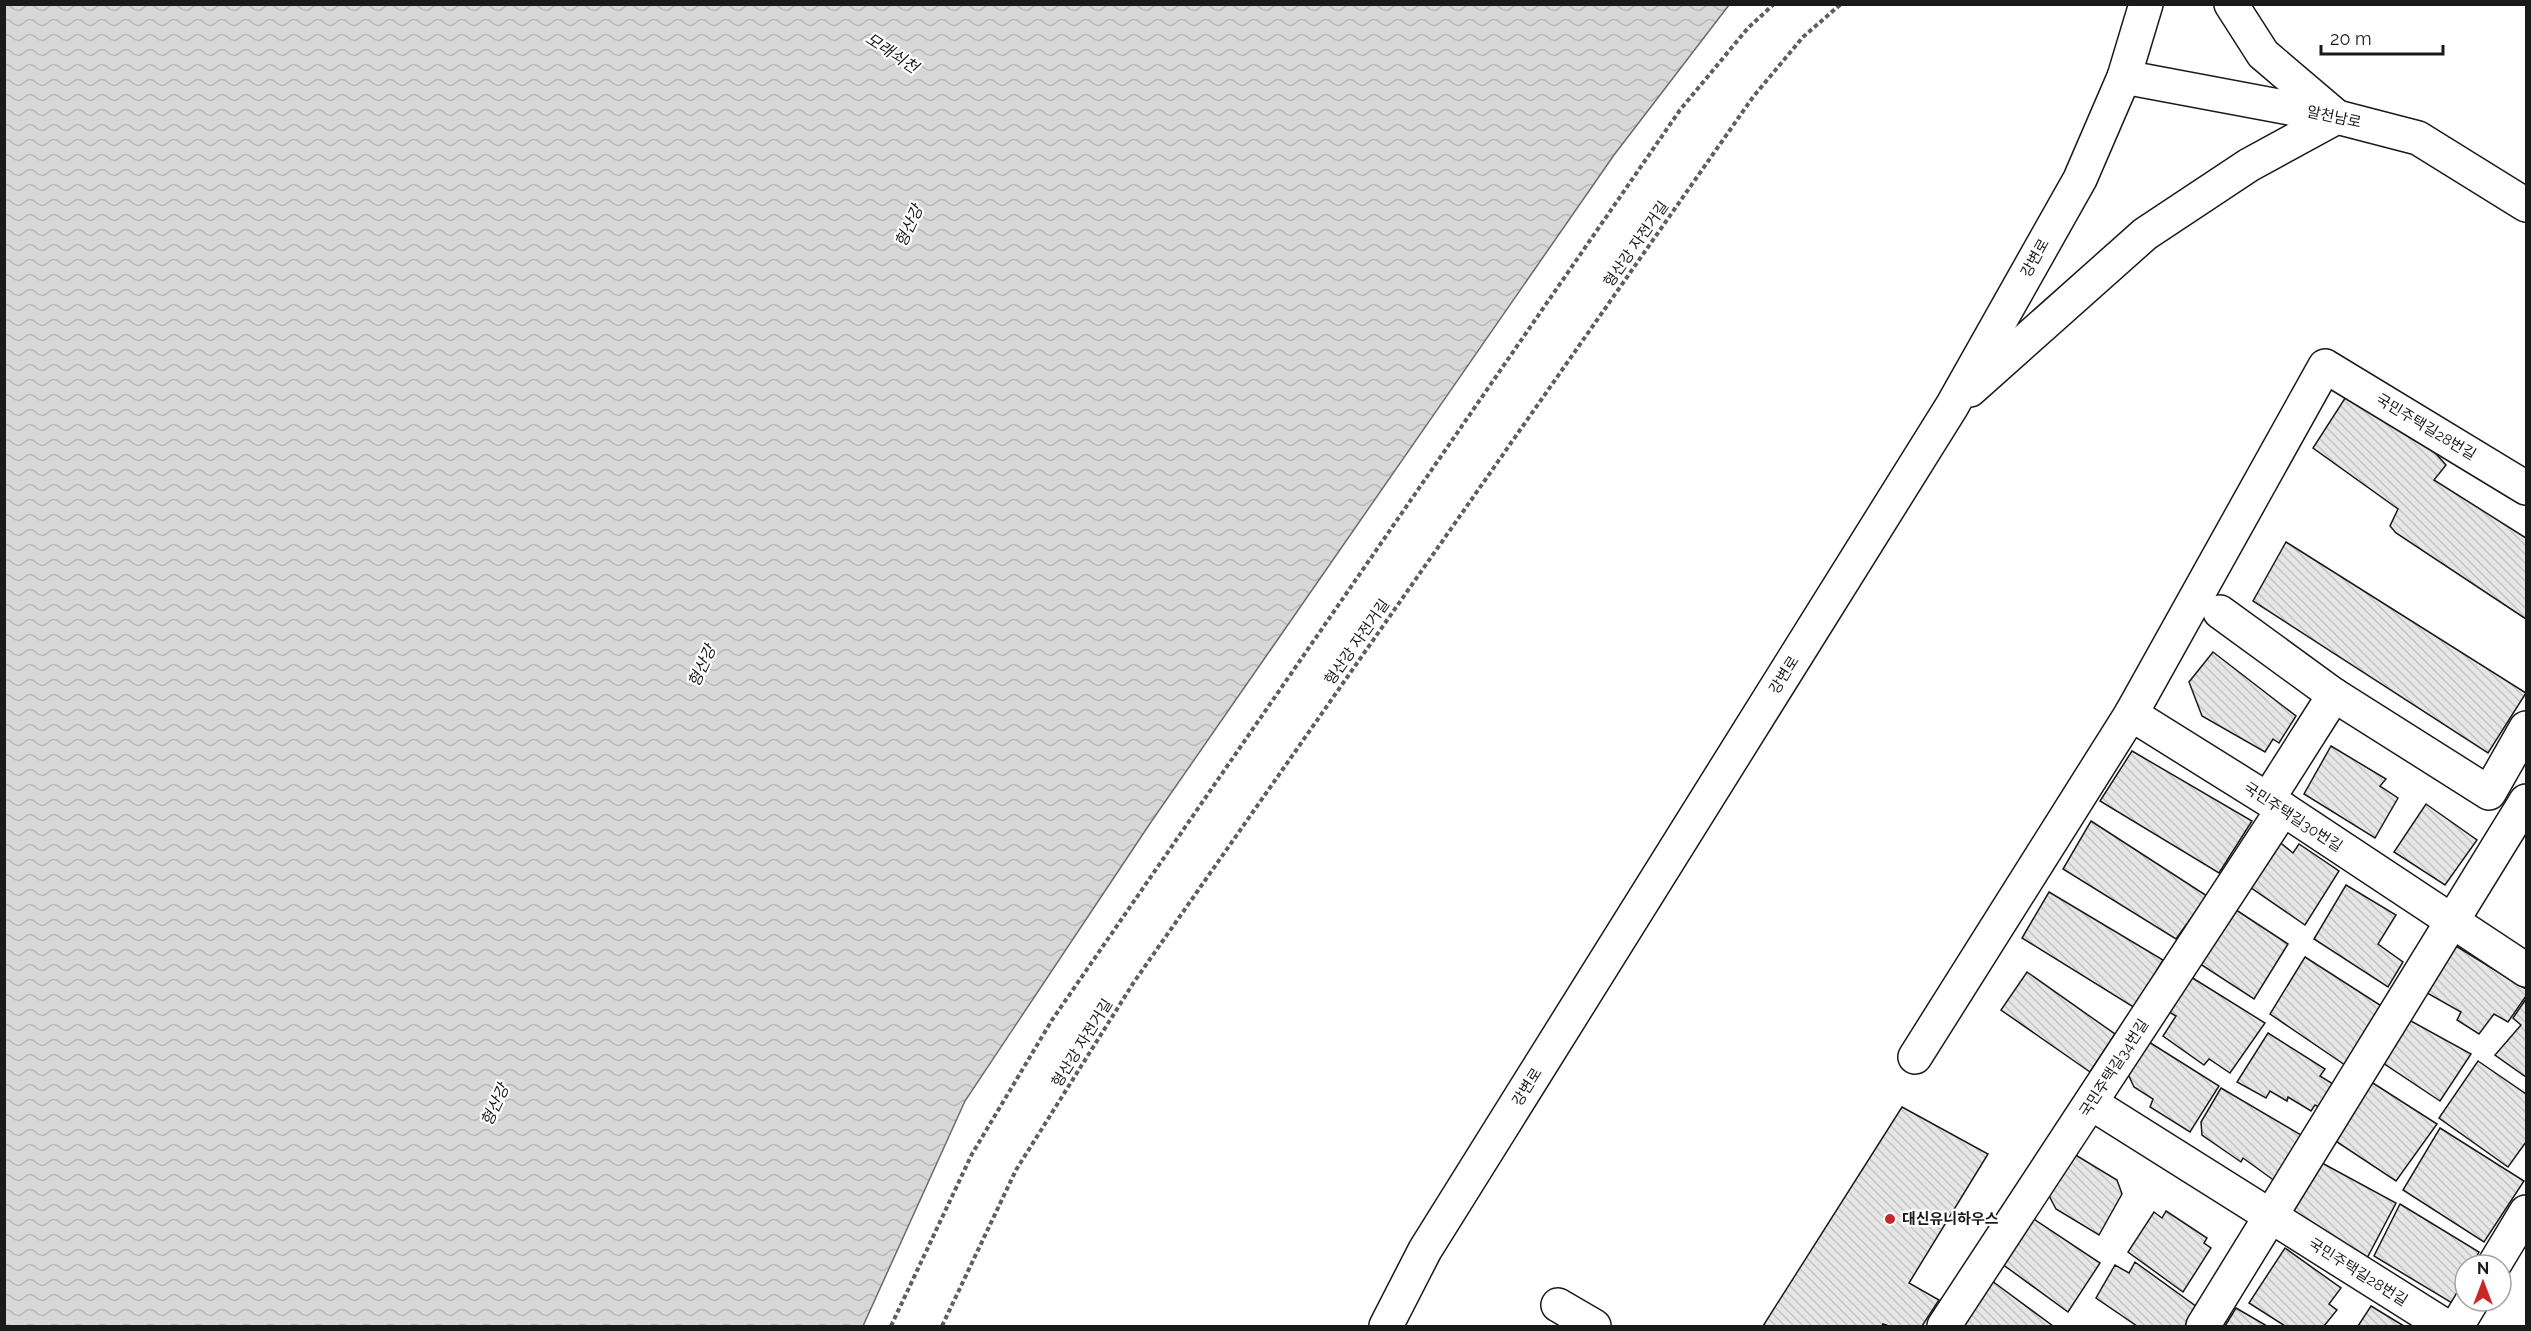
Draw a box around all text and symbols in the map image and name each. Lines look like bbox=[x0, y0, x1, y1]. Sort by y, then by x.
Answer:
scale bar bbox=[2321, 18, 2442, 56]
text: 20 m bbox=[2330, 28, 2372, 49]
water label: 모래쇠천 bbox=[862, 29, 924, 78]
street label: 알천남로 bbox=[2305, 102, 2363, 132]
street label: 형산강 자전거길 bbox=[1600, 198, 1672, 290]
water label: 형산강 bbox=[891, 200, 928, 250]
street label: 강변로 bbox=[2017, 236, 2053, 280]
street label: 국민주택길28번길 bbox=[2373, 390, 2479, 464]
street label: 형산강 자전거길 bbox=[1321, 596, 1393, 688]
water label: 형산강 bbox=[684, 640, 721, 690]
street label: 강변로 bbox=[1765, 653, 1803, 697]
street label: 국민주택길30번길 bbox=[2240, 778, 2346, 856]
street label: 형산강 자전거길 bbox=[1048, 996, 1116, 1090]
street label: 국민주택길34번길 bbox=[2076, 1016, 2152, 1120]
street label: 강변로 bbox=[1508, 1065, 1546, 1109]
water label: 형산강 bbox=[477, 1079, 514, 1129]
place label: 대신유니하우스 bbox=[1902, 1210, 1999, 1228]
marker: 대신유니하우스 bbox=[1883, 1212, 1897, 1226]
street label: 국민주택길28번길 bbox=[2305, 1234, 2411, 1310]
north arrow bbox=[2453, 1253, 2513, 1313]
text: N bbox=[2477, 1259, 2489, 1278]

